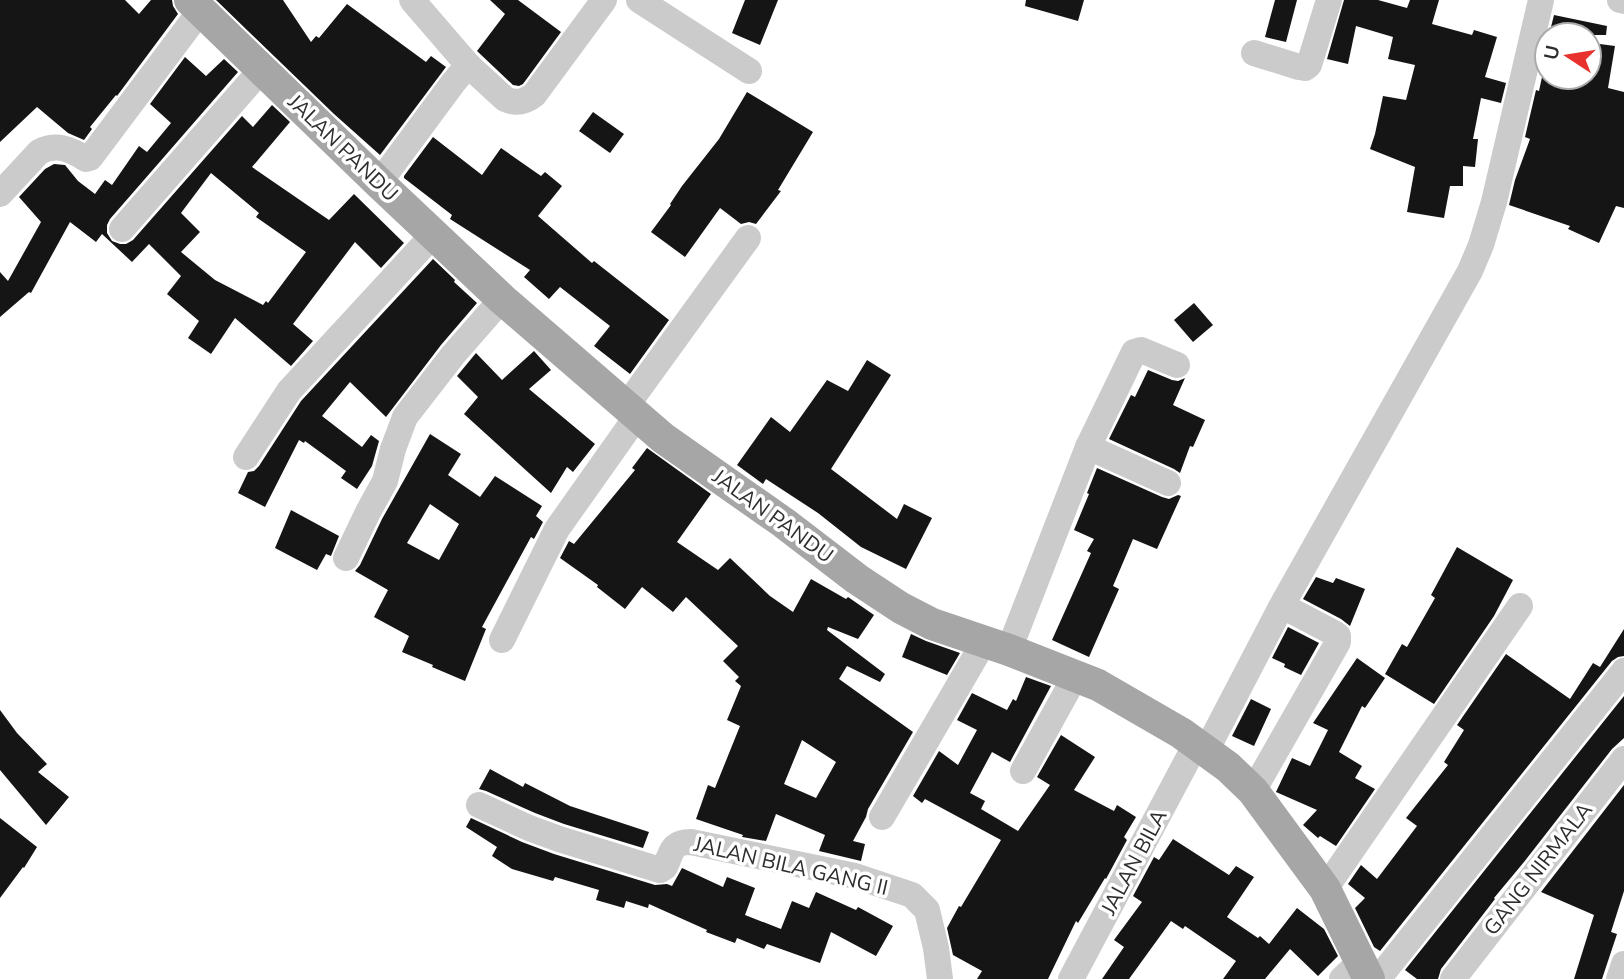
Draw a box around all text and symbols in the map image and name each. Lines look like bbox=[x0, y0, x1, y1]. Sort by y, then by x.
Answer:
north arrow bbox=[1533, 21, 1603, 91]
text: U bbox=[1538, 43, 1567, 62]
street label: JALAN PANDU bbox=[281, 88, 404, 208]
street label: JALAN PANDU bbox=[706, 462, 839, 569]
street label: GANG NIRMALA bbox=[1477, 797, 1599, 941]
street label: JALAN BILA bbox=[1094, 805, 1173, 920]
street label: JALAN BILA GANG II bbox=[690, 830, 891, 902]

